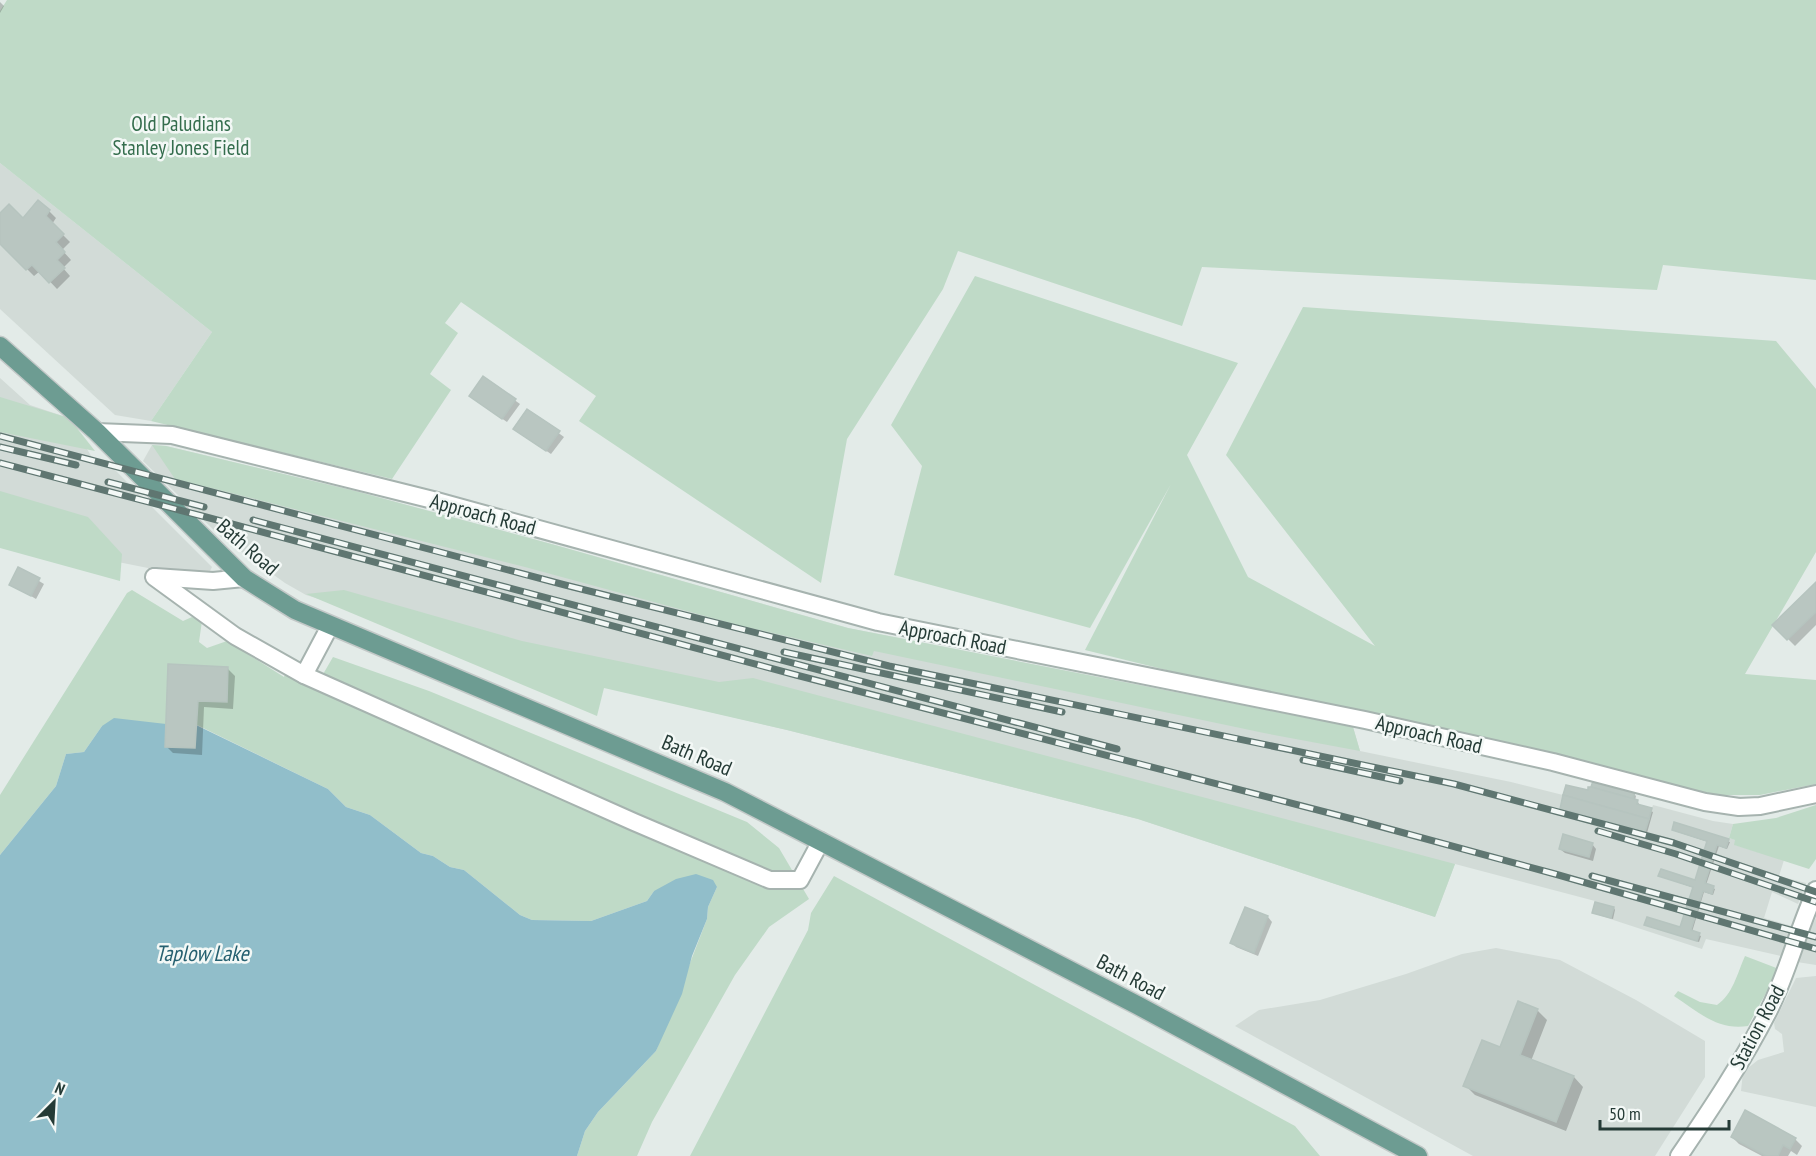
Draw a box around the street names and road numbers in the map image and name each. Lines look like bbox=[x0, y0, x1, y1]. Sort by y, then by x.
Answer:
street label: Approach Road bbox=[427, 487, 539, 541]
street label: Bath Road bbox=[211, 513, 285, 581]
street label: Approach Road bbox=[897, 613, 1009, 661]
street label: Approach Road bbox=[1373, 709, 1485, 759]
street label: Bath Road bbox=[658, 728, 736, 782]
street label: Bath Road bbox=[1092, 948, 1170, 1006]
street label: Station Road bbox=[1723, 980, 1791, 1074]

